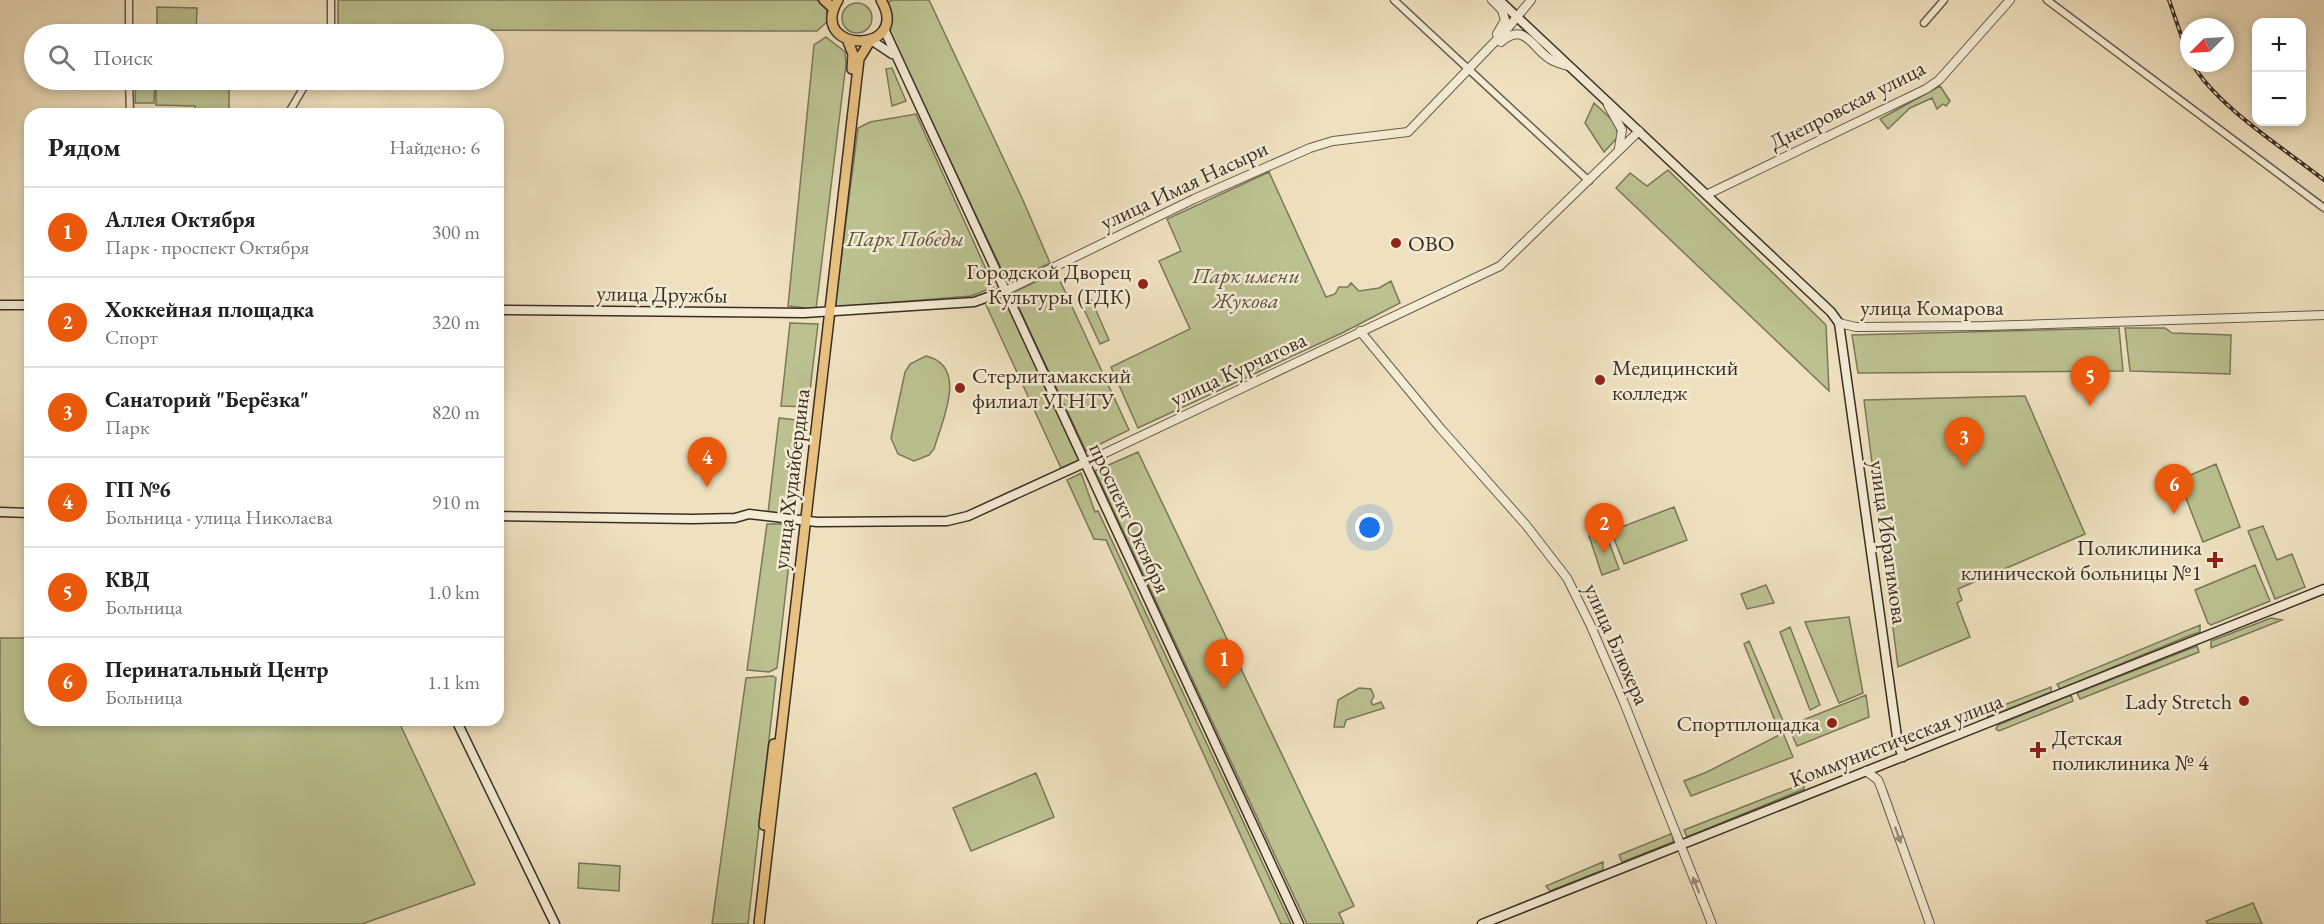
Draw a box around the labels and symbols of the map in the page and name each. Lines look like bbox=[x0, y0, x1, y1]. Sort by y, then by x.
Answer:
north arrow bbox=[2180, 18, 2234, 72]
street label: Днепровская улица bbox=[1764, 53, 1930, 157]
street label: улица Имая Насыри bbox=[1095, 133, 1273, 237]
park label: Парк Победы bbox=[845, 224, 964, 253]
place label: ОВО bbox=[1408, 229, 1455, 258]
marker: ОВО bbox=[1389, 236, 1403, 250]
place label: Городской Дворец Культуры (ГДК) bbox=[966, 257, 1132, 311]
park label: Парк имени Жукова bbox=[1191, 261, 1300, 315]
marker: Городской Дворец Культуры (ГДК) bbox=[1136, 277, 1150, 291]
street label: улица Дружбы bbox=[596, 278, 728, 310]
street label: улица Комарова bbox=[1860, 293, 2004, 322]
street label: улица Курчатова bbox=[1165, 325, 1311, 413]
place label: Медицинский колледж bbox=[1612, 353, 1739, 407]
pin: 5 bbox=[2070, 356, 2110, 406]
place label: Стерлитамакский филиал УГНТУ bbox=[972, 361, 1131, 415]
marker: Медицинский колледж bbox=[1593, 373, 1607, 387]
marker: Стерлитамакский филиал УГНТУ bbox=[953, 381, 967, 395]
street label: улица Худайбердина bbox=[766, 387, 817, 571]
pin: 3 bbox=[1944, 418, 1984, 467]
pin: 4 bbox=[688, 438, 726, 487]
street label: проспект Октября bbox=[1083, 438, 1178, 598]
street label: улица Ибрагимова bbox=[1863, 458, 1915, 626]
pin: 6 bbox=[2154, 464, 2194, 514]
pin: 2 bbox=[1584, 504, 1624, 553]
your location bbox=[1355, 513, 1384, 542]
place label: Поликлиника клинической больницы №1 bbox=[1961, 533, 2202, 587]
marker: Поликлиника клинической больницы №1 bbox=[2206, 551, 2224, 569]
street label: улица Блюхера bbox=[1577, 579, 1657, 710]
pin: 1 bbox=[1204, 640, 1244, 689]
street label: Коммунистическая улица bbox=[1785, 686, 2007, 794]
place label: Lady Stretch bbox=[2125, 687, 2232, 716]
marker: Lady Stretch bbox=[2237, 694, 2251, 708]
place label: Спортплощадка bbox=[1676, 709, 1820, 738]
marker: Спортплощадка bbox=[1825, 716, 1839, 730]
place label: Детская поликлиника № 4 bbox=[2052, 723, 2209, 777]
marker: Детская поликлиника № 4 bbox=[2029, 741, 2047, 759]
one-way arrow bbox=[1894, 826, 1904, 844]
one-way arrow bbox=[1691, 875, 1701, 893]

